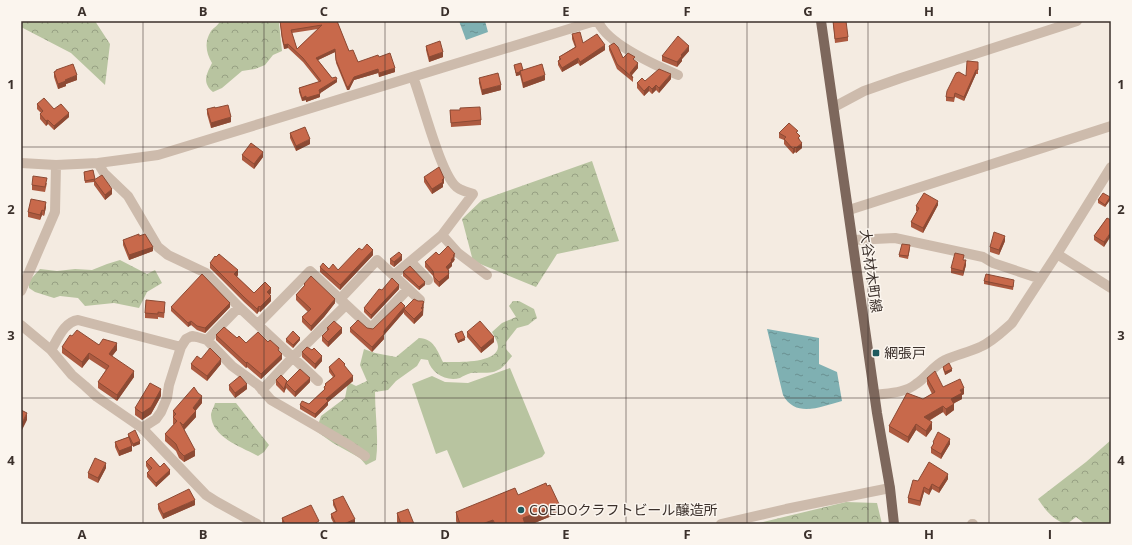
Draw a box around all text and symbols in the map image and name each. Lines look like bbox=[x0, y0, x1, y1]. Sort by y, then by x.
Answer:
text: A bbox=[78, 2, 87, 20]
text: B bbox=[199, 2, 208, 20]
text: C bbox=[320, 2, 328, 20]
text: D bbox=[440, 2, 450, 20]
text: E bbox=[562, 2, 570, 20]
text: F bbox=[683, 2, 691, 20]
text: G bbox=[803, 2, 813, 20]
text: H bbox=[924, 2, 934, 20]
text: I bbox=[1048, 2, 1052, 20]
text: 1 bbox=[7, 75, 15, 93]
text: 1 bbox=[1117, 75, 1125, 93]
text: 2 bbox=[7, 200, 15, 218]
text: 2 bbox=[1117, 200, 1125, 218]
street label: 大谷材木町線 bbox=[856, 228, 887, 314]
text: 3 bbox=[7, 326, 15, 344]
text: 3 bbox=[1117, 326, 1125, 344]
place label: 網張戸 bbox=[884, 343, 926, 362]
marker: 網張戸 bbox=[871, 348, 881, 358]
text: 4 bbox=[7, 451, 15, 469]
text: 4 bbox=[1117, 451, 1125, 469]
place label: COEDOクラフトビール醸造所 bbox=[529, 500, 718, 519]
marker: COEDOクラフトビール醸造所 bbox=[516, 505, 526, 515]
text: A bbox=[78, 525, 87, 543]
text: B bbox=[199, 525, 208, 543]
text: C bbox=[320, 525, 328, 543]
text: D bbox=[440, 525, 450, 543]
text: E bbox=[562, 525, 570, 543]
text: F bbox=[683, 525, 691, 543]
text: G bbox=[803, 525, 813, 543]
text: H bbox=[924, 525, 934, 543]
text: I bbox=[1048, 525, 1052, 543]

